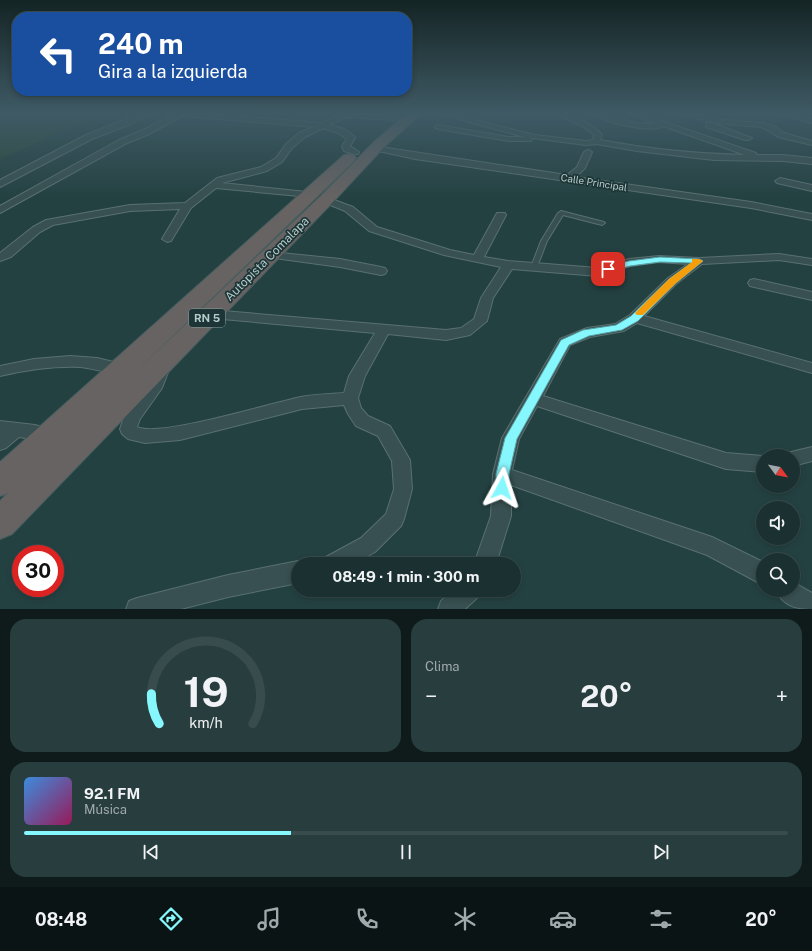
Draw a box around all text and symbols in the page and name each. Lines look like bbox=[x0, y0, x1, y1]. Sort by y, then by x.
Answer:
text: 240 m bbox=[98, 27, 184, 60]
icon: left bbox=[32, 28, 84, 80]
text: Gira a la izquierda bbox=[98, 61, 247, 82]
street label: Calle Principal bbox=[560, 171, 628, 193]
street label: Autopista Comalapa bbox=[222, 214, 312, 304]
pin bbox=[591, 252, 625, 286]
icon: arrive bbox=[597, 258, 619, 280]
road number: RN 5 bbox=[189, 309, 225, 327]
north arrow bbox=[756, 449, 800, 493]
map controls bbox=[756, 449, 800, 597]
position arrow bbox=[481, 467, 523, 509]
button: sound bbox=[756, 501, 800, 545]
speed limit sign: 30 bbox=[12, 545, 64, 597]
button: search bbox=[756, 553, 800, 597]
text: 08:49 · 1 min · 300 m bbox=[333, 568, 479, 585]
text: Clima bbox=[425, 659, 460, 674]
text: 19 bbox=[183, 666, 228, 715]
text: 20° bbox=[580, 678, 633, 714]
text: − bbox=[425, 683, 437, 709]
text: + bbox=[776, 683, 788, 709]
text: km/h bbox=[189, 713, 222, 730]
text: 92.1 FM bbox=[84, 785, 140, 802]
text: Música bbox=[84, 802, 127, 817]
icon: previous bbox=[140, 841, 162, 863]
icon: pause bbox=[395, 841, 417, 863]
icon: next bbox=[650, 841, 672, 863]
icon: directions bbox=[157, 905, 185, 933]
icon: music bbox=[255, 905, 283, 933]
icon: phone bbox=[353, 905, 381, 933]
icon: climate bbox=[451, 905, 479, 933]
icon: car bbox=[549, 905, 577, 933]
icon: filters bbox=[647, 905, 675, 933]
text: 08:48 bbox=[35, 909, 87, 930]
text: 20° bbox=[745, 909, 777, 930]

